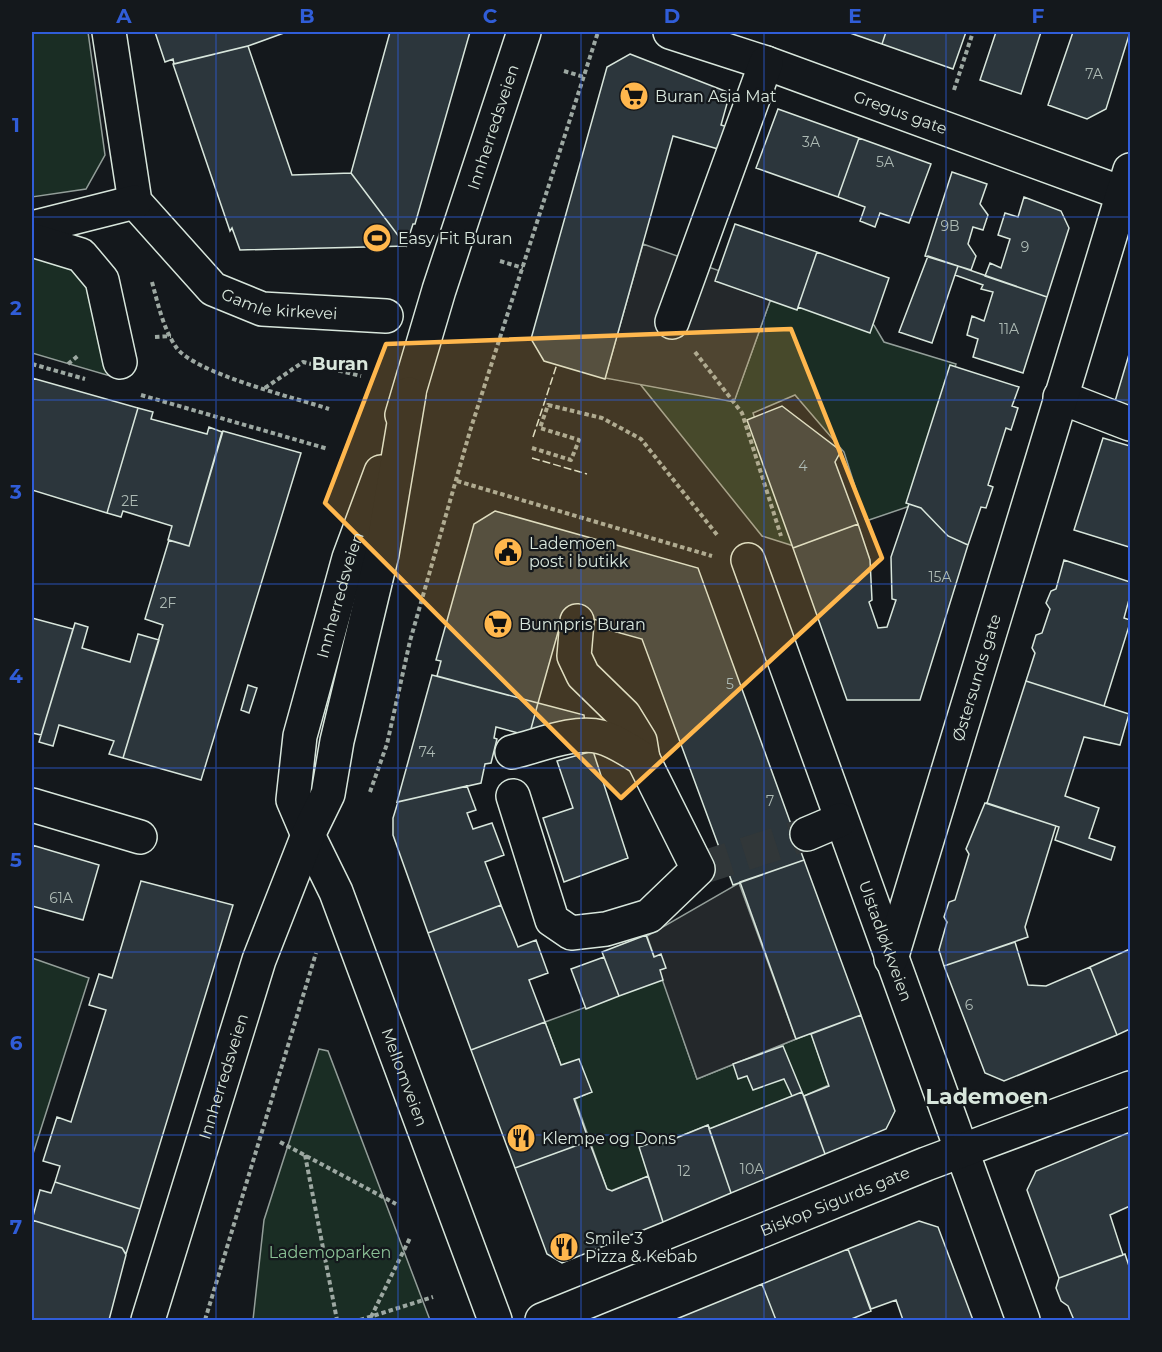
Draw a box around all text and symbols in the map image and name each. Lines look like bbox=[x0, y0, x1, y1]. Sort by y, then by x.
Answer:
text: A bbox=[115, 4, 132, 28]
text: B bbox=[299, 4, 315, 28]
text: C bbox=[483, 4, 498, 28]
text: D bbox=[664, 4, 680, 28]
text: E bbox=[848, 4, 862, 28]
text: F bbox=[1032, 4, 1045, 28]
street label: Innherredsveien bbox=[464, 62, 523, 192]
house number: 7A bbox=[1085, 65, 1104, 83]
supermarket icon: Buran Asia Mat bbox=[618, 80, 650, 112]
place label: Buran Asia Mat bbox=[655, 87, 777, 106]
street label: Gregus gate bbox=[851, 87, 950, 138]
text: 1 bbox=[12, 113, 20, 137]
house number: 3A bbox=[802, 133, 821, 151]
house number: 5A bbox=[876, 153, 895, 171]
house number: 9B bbox=[940, 217, 960, 235]
sports icon: Easy Fit Buran bbox=[361, 222, 393, 254]
place label: Easy Fit Buran bbox=[398, 229, 513, 248]
house number: 9 bbox=[1021, 238, 1029, 256]
street label: Gamle kirkevei bbox=[218, 284, 338, 323]
text: 2 bbox=[10, 296, 22, 320]
house number: 11A bbox=[999, 320, 1020, 338]
district label: Buran bbox=[312, 353, 368, 375]
house number: 4 bbox=[798, 457, 808, 475]
text: 3 bbox=[9, 480, 22, 504]
house number: 2E bbox=[121, 492, 139, 510]
street label: Innherredsveien bbox=[313, 529, 368, 660]
place label: Lademoen post i butikk bbox=[529, 534, 629, 571]
public building icon: Lademoen post i butikk bbox=[492, 536, 524, 568]
house number: 15A bbox=[928, 568, 952, 586]
house number: 2F bbox=[160, 594, 177, 612]
supermarket icon: Bunnpris Buran bbox=[482, 608, 514, 640]
street label: Østersunds gate bbox=[948, 612, 1005, 744]
place label: Bunnpris Buran bbox=[519, 615, 646, 634]
text: 4 bbox=[9, 664, 23, 688]
house number: 5 bbox=[726, 675, 734, 693]
house number: 74 bbox=[419, 743, 436, 761]
house number: 7 bbox=[766, 792, 774, 810]
text: 5 bbox=[10, 848, 22, 872]
street label: Ulstadløkkveien bbox=[855, 878, 916, 1004]
house number: 61A bbox=[49, 889, 74, 907]
house number: 6 bbox=[965, 996, 974, 1014]
street label: Innherredsveien bbox=[195, 1011, 252, 1142]
street label: Mellomveien bbox=[377, 1026, 431, 1129]
text: 6 bbox=[10, 1031, 23, 1055]
district label: Lademoen bbox=[926, 1083, 1048, 1110]
restaurant icon: Klempe og Dons bbox=[505, 1122, 537, 1154]
place label: Klempe og Dons bbox=[542, 1129, 676, 1148]
house number: 10A bbox=[740, 1160, 765, 1178]
house number: 12 bbox=[677, 1162, 691, 1180]
street label: Biskop Sigurds gate bbox=[757, 1163, 913, 1240]
text: 7 bbox=[10, 1215, 22, 1239]
place label: Smile 3 Pizza & Kebab bbox=[585, 1229, 698, 1266]
restaurant icon: Smile 3 Pizza & Kebab bbox=[548, 1231, 580, 1263]
park label: Lademoparken bbox=[269, 1243, 391, 1262]

